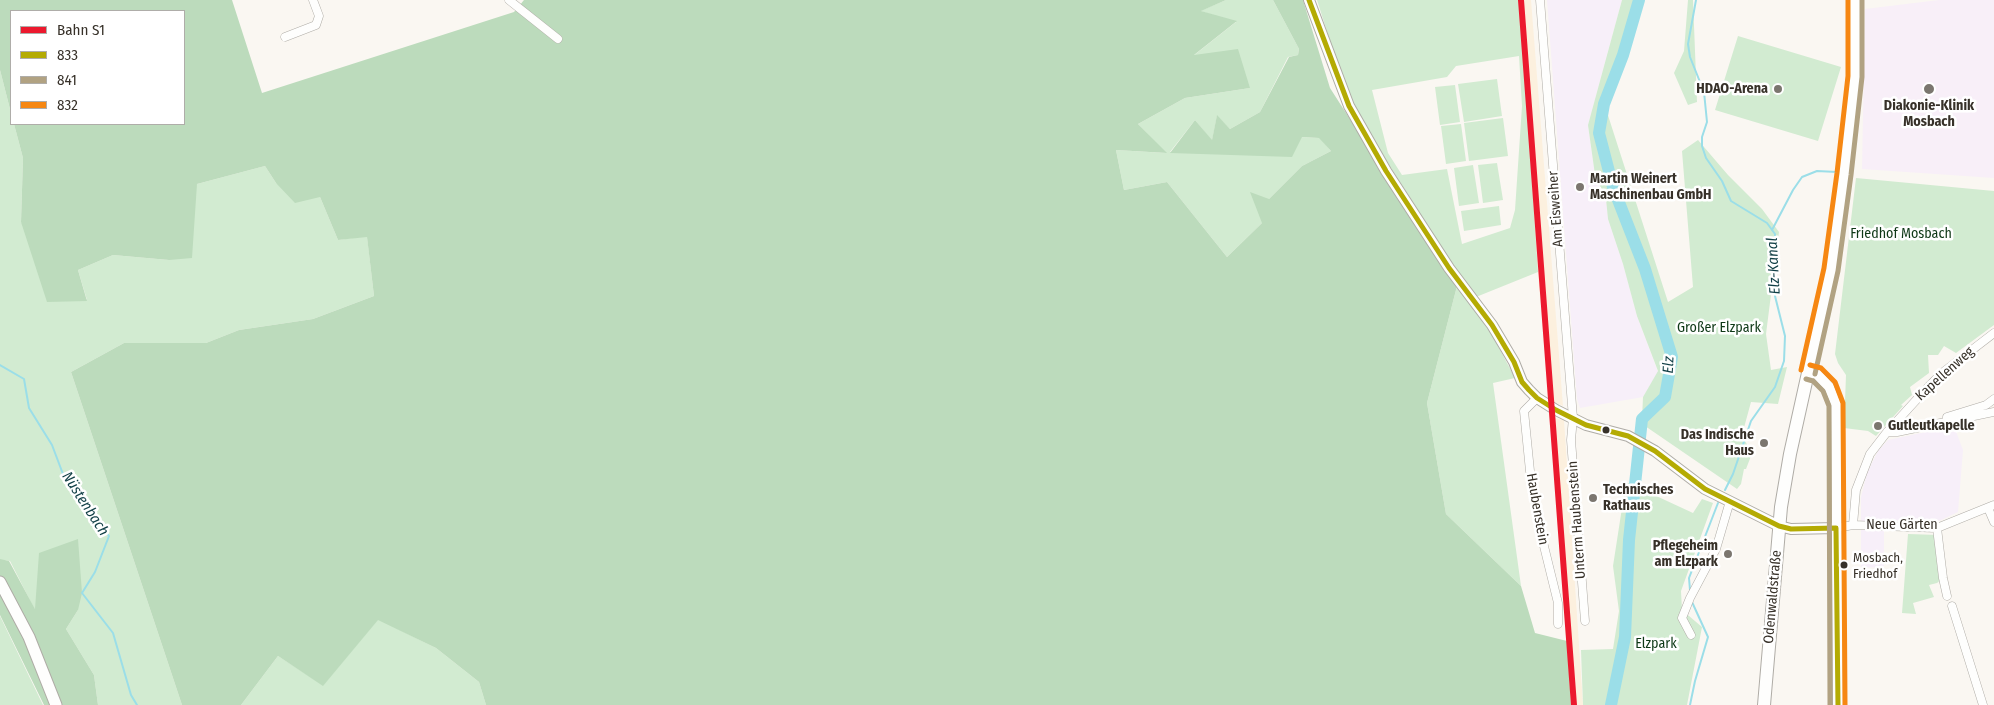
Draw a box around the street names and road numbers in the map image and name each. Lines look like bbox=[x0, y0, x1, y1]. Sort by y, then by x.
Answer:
street label: Am Eisweiher bbox=[1545, 170, 1567, 248]
street label: Kapellenweg bbox=[1912, 343, 1978, 405]
street label: Unterm Haubenstein bbox=[1564, 460, 1590, 580]
street label: Haubenstein bbox=[1522, 472, 1552, 546]
street label: Neue Gärten bbox=[1866, 517, 1938, 533]
street label: Odenwaldstraße bbox=[1761, 550, 1785, 644]

